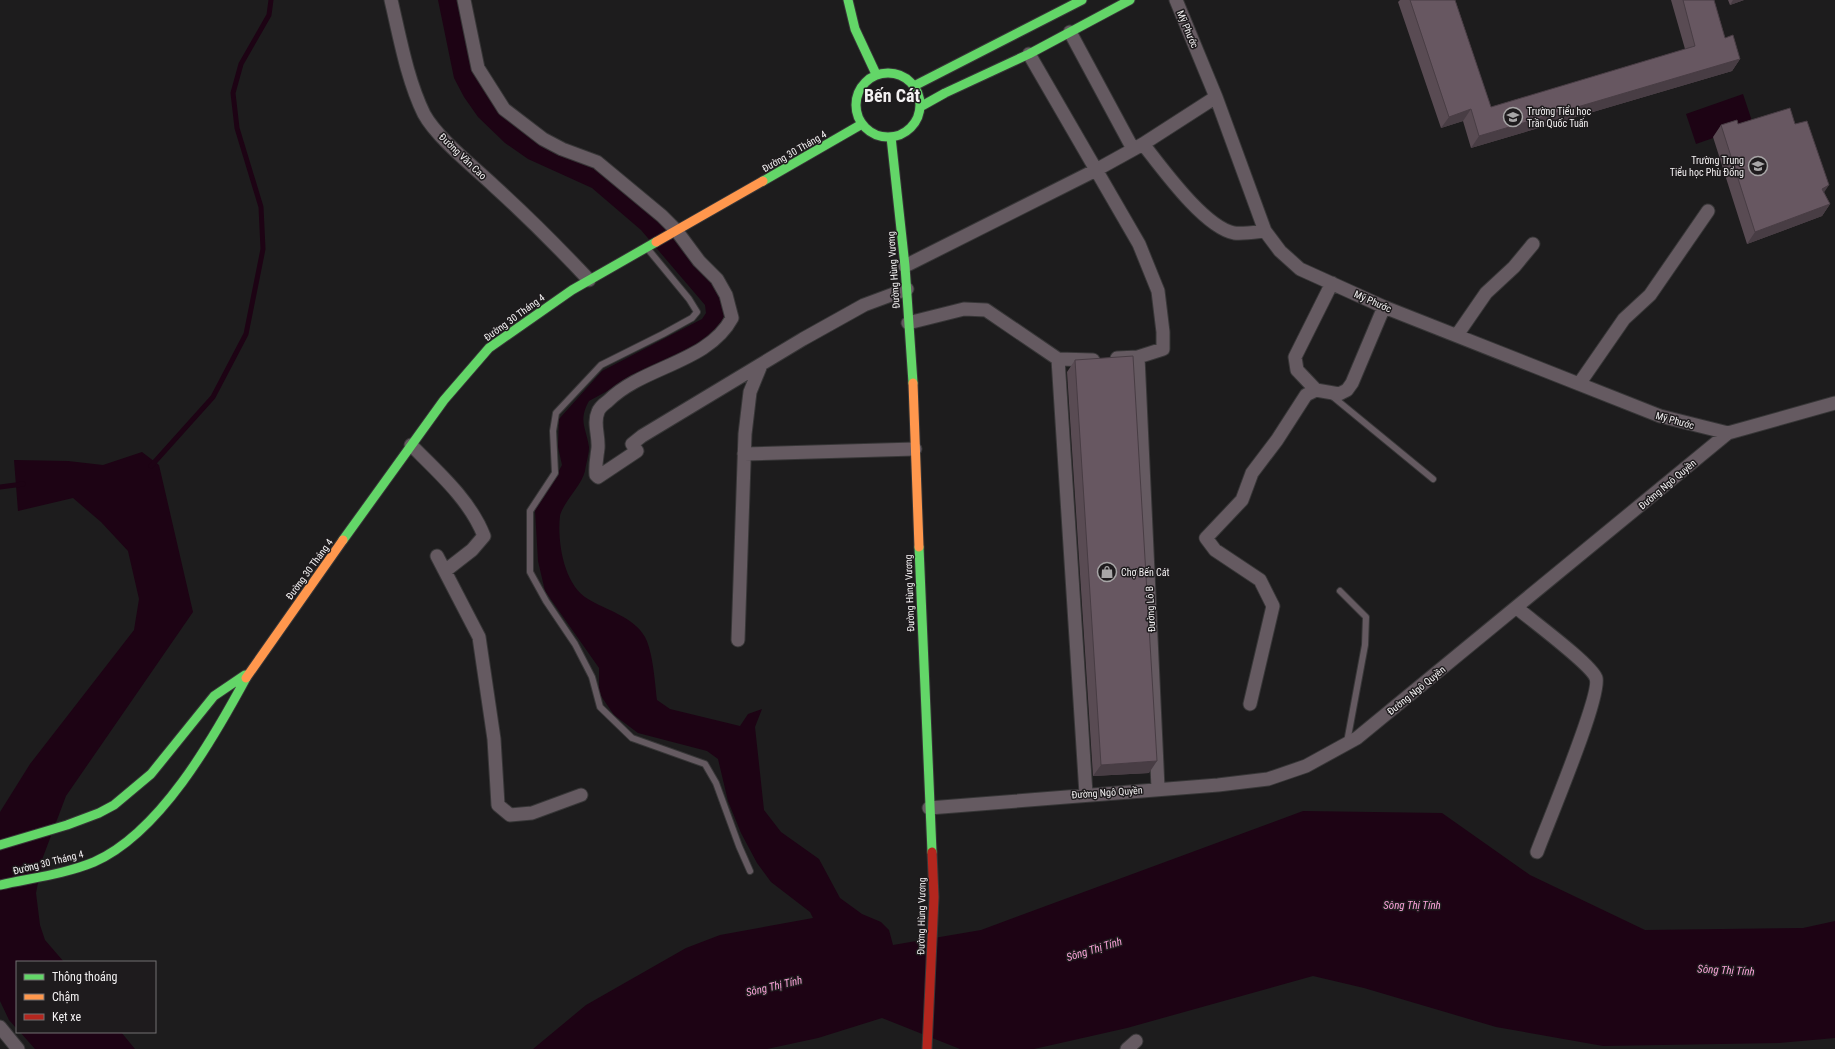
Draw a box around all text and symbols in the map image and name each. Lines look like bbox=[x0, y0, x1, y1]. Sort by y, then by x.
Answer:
street label: Mỹ Phước bbox=[1175, 9, 1200, 50]
district label: Bến Cát bbox=[864, 85, 920, 106]
place label: Trường Tiểu học Trần Quốc Tuấn bbox=[1527, 105, 1591, 129]
school or university icon: Trường Tiểu học Trần Quốc Tuấn bbox=[1502, 106, 1524, 128]
street label: Đường 30 Tháng 4 bbox=[760, 129, 828, 174]
street label: Đường Văn Cao bbox=[437, 131, 489, 182]
place label: Trường Trung Tiểu học Phù Đổng bbox=[1670, 155, 1744, 179]
school or university icon: Trường Trung Tiểu học Phù Đổng bbox=[1747, 155, 1769, 177]
street label: Đường Hùng Vương bbox=[885, 231, 902, 309]
street label: Mỹ Phước bbox=[1352, 288, 1393, 315]
street label: Đường 30 Tháng 4 bbox=[482, 292, 547, 343]
street label: Mỹ Phước bbox=[1654, 410, 1696, 431]
street label: Đường Ngô Quyền bbox=[1636, 456, 1698, 512]
street label: Đường 30 Tháng 4 bbox=[284, 537, 335, 602]
street label: Đường Hùng Vương bbox=[903, 554, 916, 632]
shop icon: Chợ Bến Cát bbox=[1096, 561, 1118, 583]
place label: Chợ Bến Cát bbox=[1121, 566, 1170, 579]
street label: Đường Lô B bbox=[1144, 586, 1157, 632]
street label: Đường Ngô Quyền bbox=[1384, 663, 1448, 717]
street label: Đường Ngô Quyền bbox=[1071, 784, 1143, 800]
street label: Đường 30 Tháng 4 bbox=[12, 848, 85, 877]
street label: Đường Hùng Vương bbox=[915, 877, 928, 955]
water label: Sông Thị Tính bbox=[1383, 899, 1441, 912]
water label: Sông Thị Tính bbox=[1065, 935, 1124, 964]
legend bbox=[16, 961, 156, 1033]
water label: Sông Thị Tính bbox=[1697, 963, 1755, 978]
text: Thông thoáng bbox=[52, 970, 117, 984]
water label: Sông Thị Tính bbox=[745, 974, 804, 999]
text: Chậm bbox=[52, 990, 79, 1004]
text: Kẹt xe bbox=[52, 1010, 81, 1024]

